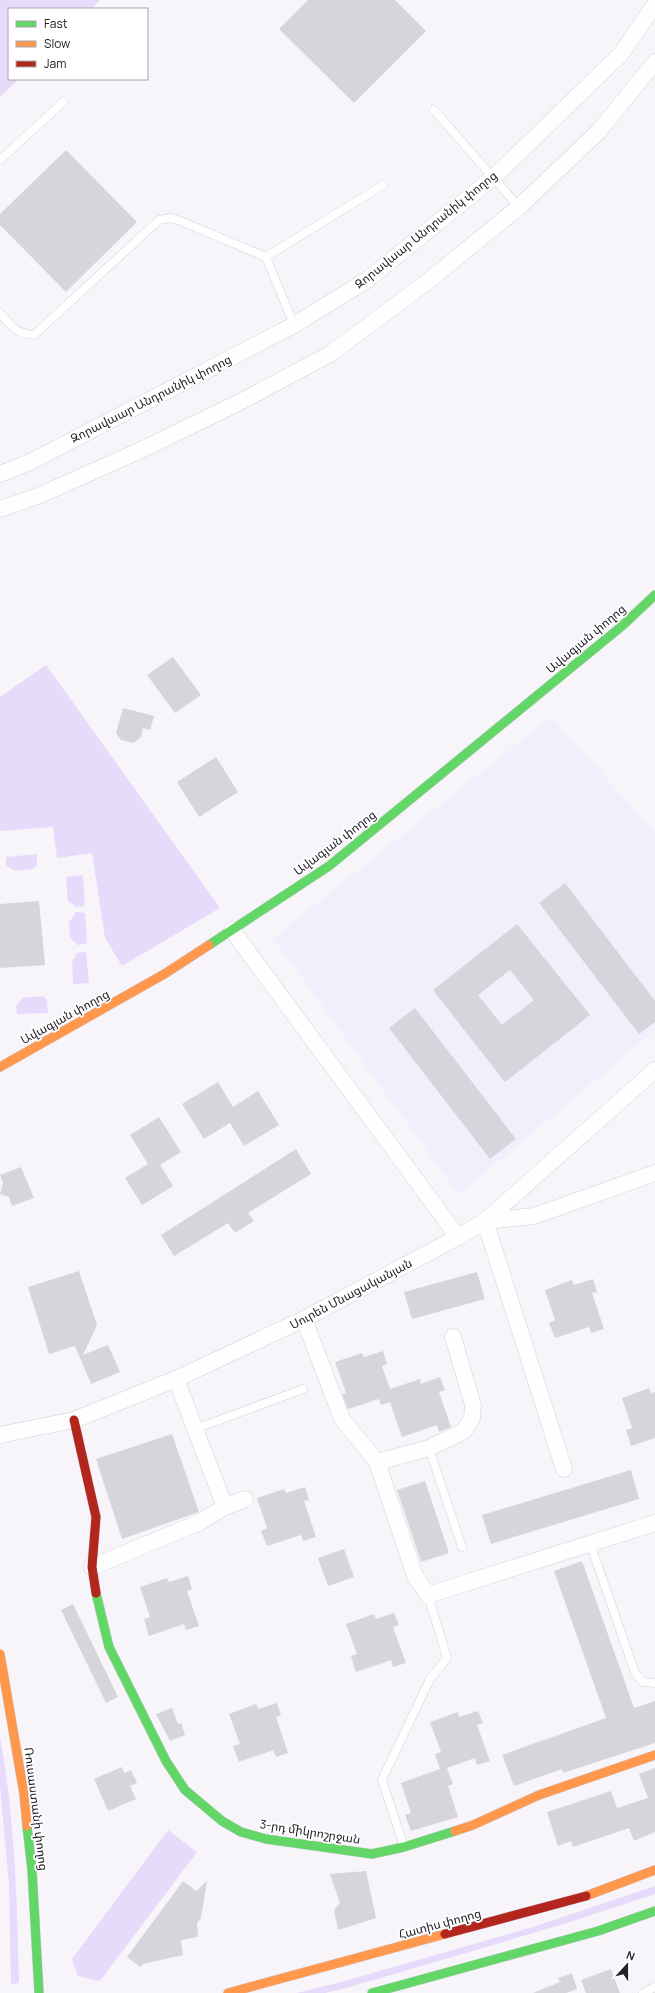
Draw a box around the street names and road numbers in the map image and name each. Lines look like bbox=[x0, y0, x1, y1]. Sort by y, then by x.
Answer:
street label: Զորավաար Անդրանիկ փողոց bbox=[351, 167, 501, 292]
street label: Զորավաար Անդրանիկ փողոց bbox=[67, 350, 234, 447]
street label: Ավագյան փողոց bbox=[542, 600, 629, 677]
street label: Ավագյան փողոց bbox=[290, 806, 379, 879]
street label: Ավագյան փողոց bbox=[17, 985, 112, 1048]
street label: Սուրեն Մնացականյան bbox=[287, 1254, 415, 1333]
street label: Ռուսաստանի փողոց bbox=[20, 1746, 53, 1872]
street label: 3-րդ միկրոշրջան bbox=[259, 1815, 362, 1848]
street label: Հատիս փողոց bbox=[397, 1904, 483, 1943]

